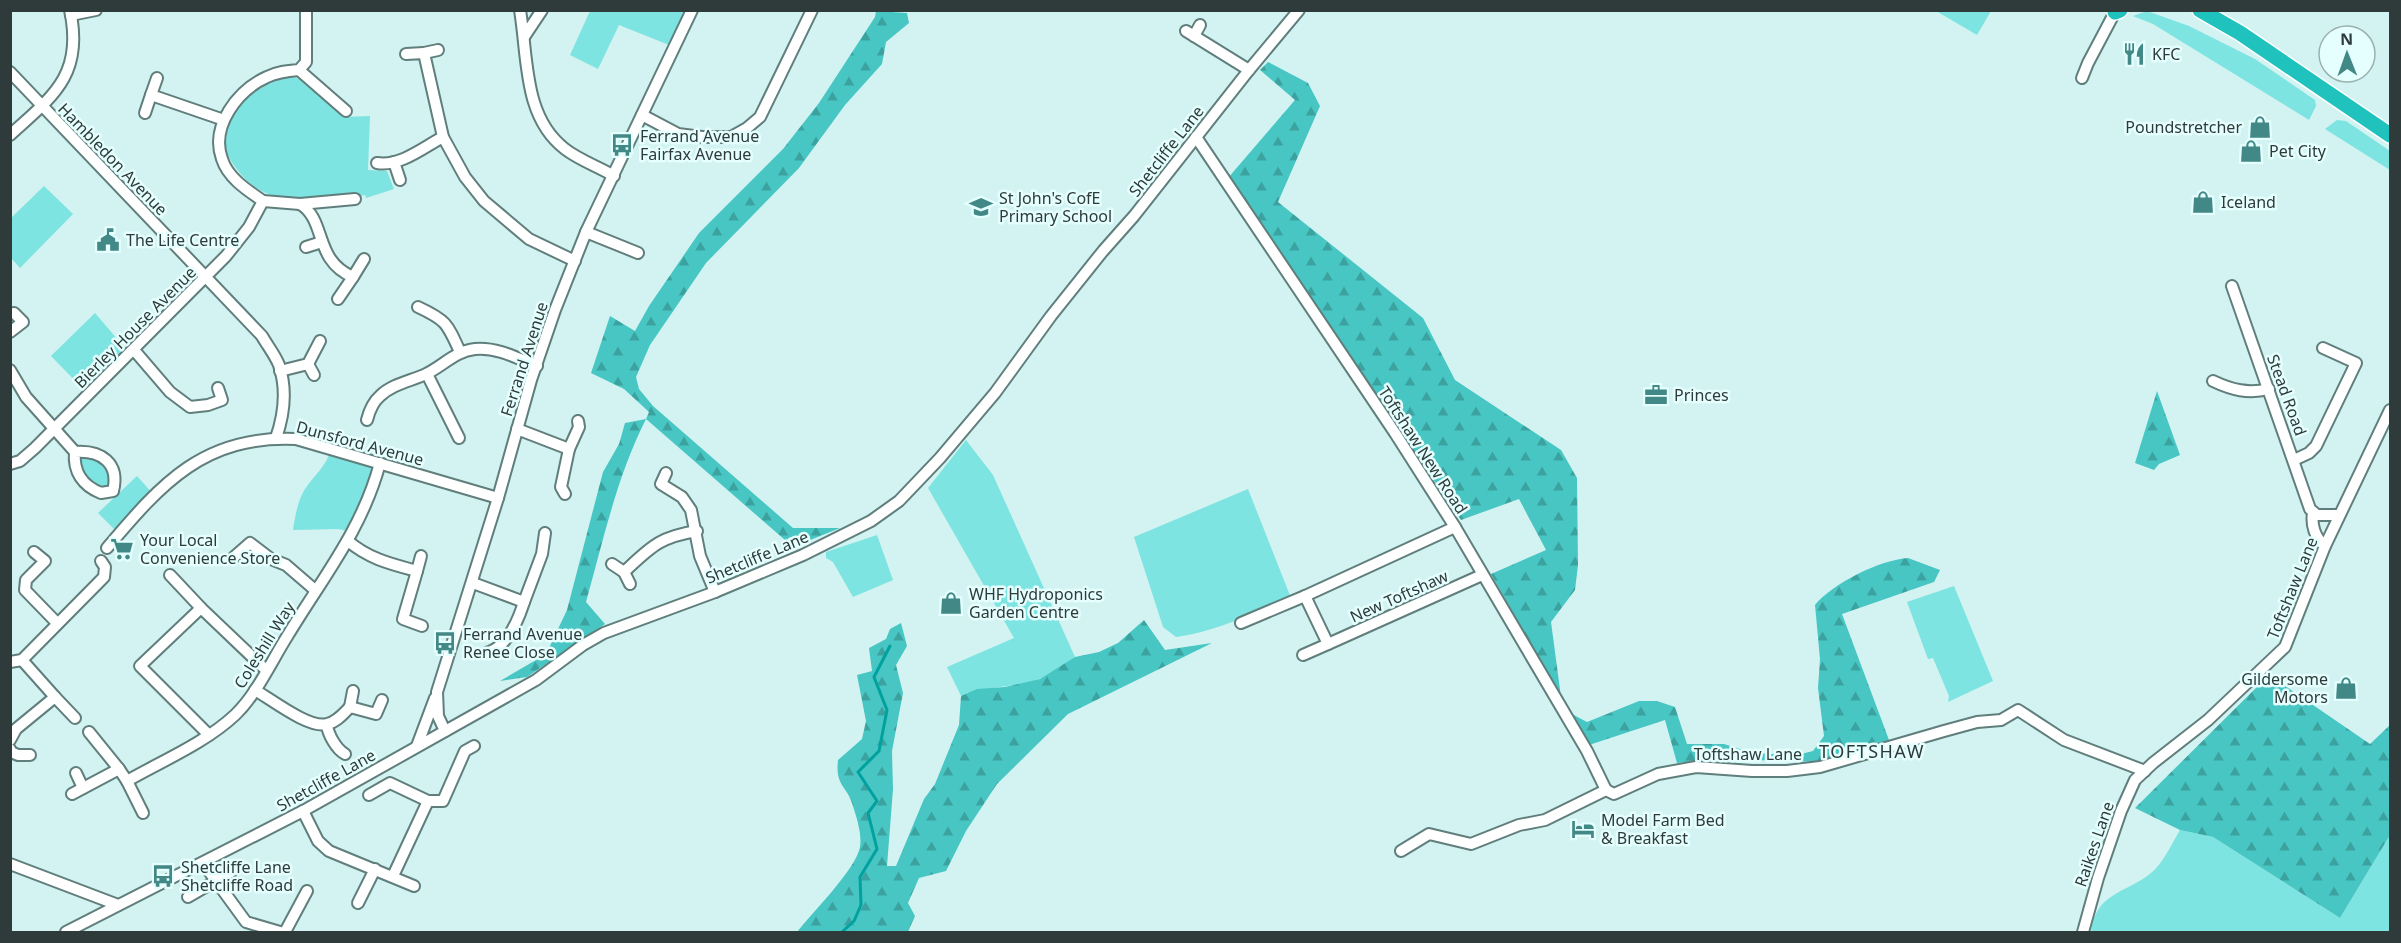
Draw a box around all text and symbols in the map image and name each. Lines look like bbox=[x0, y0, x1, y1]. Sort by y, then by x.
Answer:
north arrow bbox=[2317, 24, 2377, 84]
text: N bbox=[2340, 28, 2353, 50]
restaurant icon: KFC bbox=[2121, 41, 2147, 67]
place label: KFC bbox=[2152, 43, 2180, 65]
street label: Hambledon Avenue bbox=[53, 98, 173, 220]
street label: Shetcliffe Lane bbox=[1124, 101, 1208, 201]
shop icon: Poundstretcher bbox=[2247, 114, 2273, 140]
place label: Poundstretcher bbox=[2125, 116, 2242, 138]
place label: Ferrand Avenue Fairfax Avenue bbox=[640, 125, 759, 165]
bus stop icon: Ferrand Avenue Fairfax Avenue bbox=[609, 132, 635, 158]
shop icon: Pet City bbox=[2238, 138, 2264, 164]
place label: Pet City bbox=[2269, 140, 2327, 162]
place label: St John's CofE Primary School bbox=[999, 187, 1112, 227]
shop icon: Iceland bbox=[2190, 189, 2216, 215]
place label: Iceland bbox=[2221, 191, 2276, 213]
school or university icon: St John's CofE Primary School bbox=[968, 194, 994, 220]
public building icon: The Life Centre bbox=[95, 227, 121, 253]
place label: The Life Centre bbox=[126, 229, 239, 251]
street label: Bierley House Avenue bbox=[69, 261, 201, 393]
street label: Ferrand Avenue bbox=[495, 299, 553, 419]
street label: Stead Road bbox=[2262, 351, 2312, 439]
street label: Toftshaw New Road bbox=[1373, 382, 1473, 518]
office icon: Princes bbox=[1643, 382, 1669, 408]
place label: Princes bbox=[1674, 384, 1729, 406]
street label: Dunsford Avenue bbox=[294, 415, 426, 471]
street label: Shetcliffe Lane bbox=[702, 525, 812, 589]
place label: Your Local Convenience Store bbox=[140, 529, 280, 569]
street label: Toftshaw Lane bbox=[2262, 534, 2322, 642]
supermarket icon: Your Local Convenience Store bbox=[109, 536, 135, 562]
street label: New Toftshaw bbox=[1346, 564, 1452, 627]
place label: WHF Hydroponics Garden Centre bbox=[969, 583, 1103, 623]
shop icon: WHF Hydroponics Garden Centre bbox=[938, 590, 964, 616]
street label: Coleshill Way bbox=[229, 597, 300, 693]
place label: Ferrand Avenue Renee Close bbox=[463, 623, 582, 663]
bus stop icon: Ferrand Avenue Renee Close bbox=[432, 630, 458, 656]
place label: Gildersome Motors bbox=[2241, 668, 2328, 708]
shop icon: Gildersome Motors bbox=[2333, 675, 2359, 701]
district label: TOFTSHAW bbox=[1819, 739, 1925, 763]
street label: Toftshaw Lane bbox=[1694, 743, 1802, 765]
street label: Shetcliffe Lane bbox=[273, 744, 379, 816]
street label: Raikes Lane bbox=[2069, 798, 2119, 890]
place label: Model Farm Bed & Breakfast bbox=[1601, 809, 1725, 849]
hotel icon: Model Farm Bed & Breakfast bbox=[1570, 816, 1596, 842]
place label: Shetcliffe Lane Shetcliffe Road bbox=[181, 856, 293, 896]
bus stop icon: Shetcliffe Lane Shetcliffe Road bbox=[150, 863, 176, 889]

